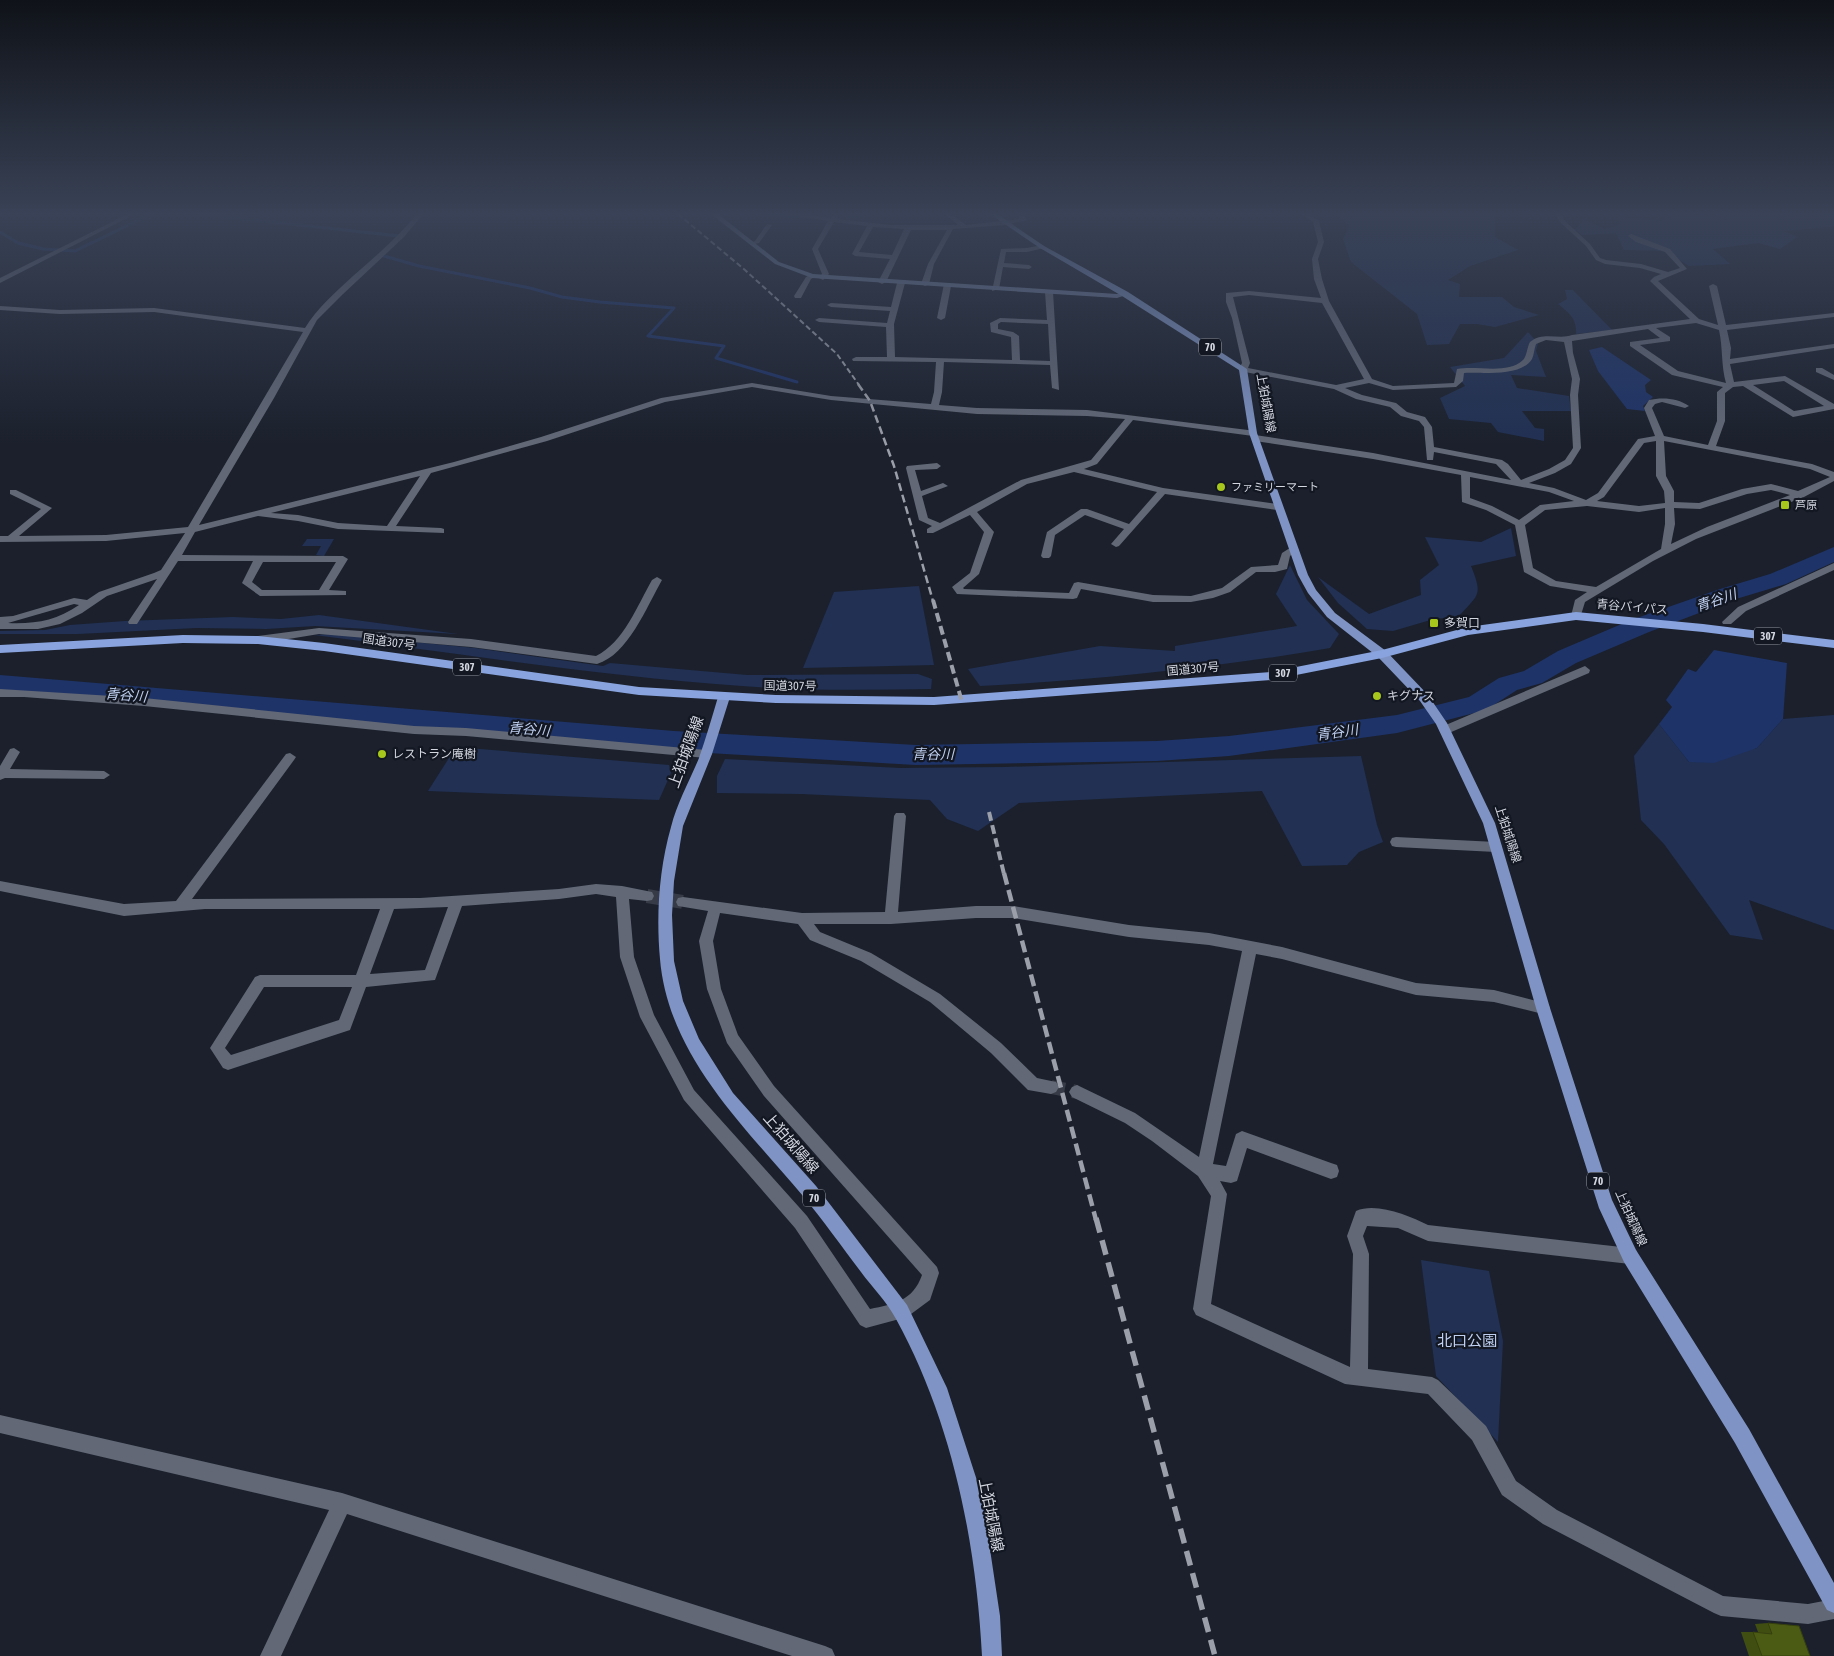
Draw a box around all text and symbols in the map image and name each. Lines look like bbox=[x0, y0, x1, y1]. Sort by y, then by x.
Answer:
road number: 70 bbox=[1199, 338, 1221, 356]
street label: 上狛城陽線 bbox=[1254, 372, 1278, 434]
marker: ファミリーマート bbox=[1215, 481, 1227, 493]
place label: ファミリーマート bbox=[1231, 481, 1319, 493]
marker: 芦原 bbox=[1779, 499, 1791, 511]
place label: 芦原 bbox=[1795, 499, 1817, 511]
water label: 青谷川 bbox=[1694, 585, 1740, 614]
street label: 青谷バイパス bbox=[1596, 597, 1668, 617]
place label: 多賀口 bbox=[1444, 616, 1480, 630]
marker: 多賀口 bbox=[1428, 617, 1440, 629]
road number: 307 bbox=[1754, 628, 1782, 644]
street label: 国道307号 bbox=[362, 631, 416, 653]
road number: 307 bbox=[453, 659, 481, 676]
street label: 国道307号 bbox=[1166, 660, 1220, 678]
road number: 307 bbox=[1269, 664, 1297, 681]
street label: 国道307号 bbox=[763, 679, 817, 693]
water label: 青谷川 bbox=[104, 685, 150, 705]
place label: キグナス bbox=[1387, 689, 1435, 703]
marker: キグナス bbox=[1371, 690, 1383, 702]
street label: 上狛城陽線 bbox=[665, 714, 706, 790]
water label: 青谷川 bbox=[507, 719, 553, 739]
water label: 青谷川 bbox=[1315, 721, 1361, 743]
water label: 青谷川 bbox=[912, 746, 956, 762]
place label: レストラン庵樹 bbox=[392, 747, 476, 761]
marker: レストラン庵樹 bbox=[376, 748, 388, 760]
street label: 上狛城陽線 bbox=[1492, 803, 1524, 865]
street label: 上狛城陽線 bbox=[760, 1109, 822, 1177]
road number: 70 bbox=[1587, 1172, 1609, 1190]
street label: 上狛城陽線 bbox=[1612, 1188, 1650, 1248]
road number: 70 bbox=[803, 1190, 825, 1206]
park label: 北口公園 bbox=[1437, 1332, 1497, 1349]
street label: 上狛城陽線 bbox=[976, 1476, 1007, 1553]

